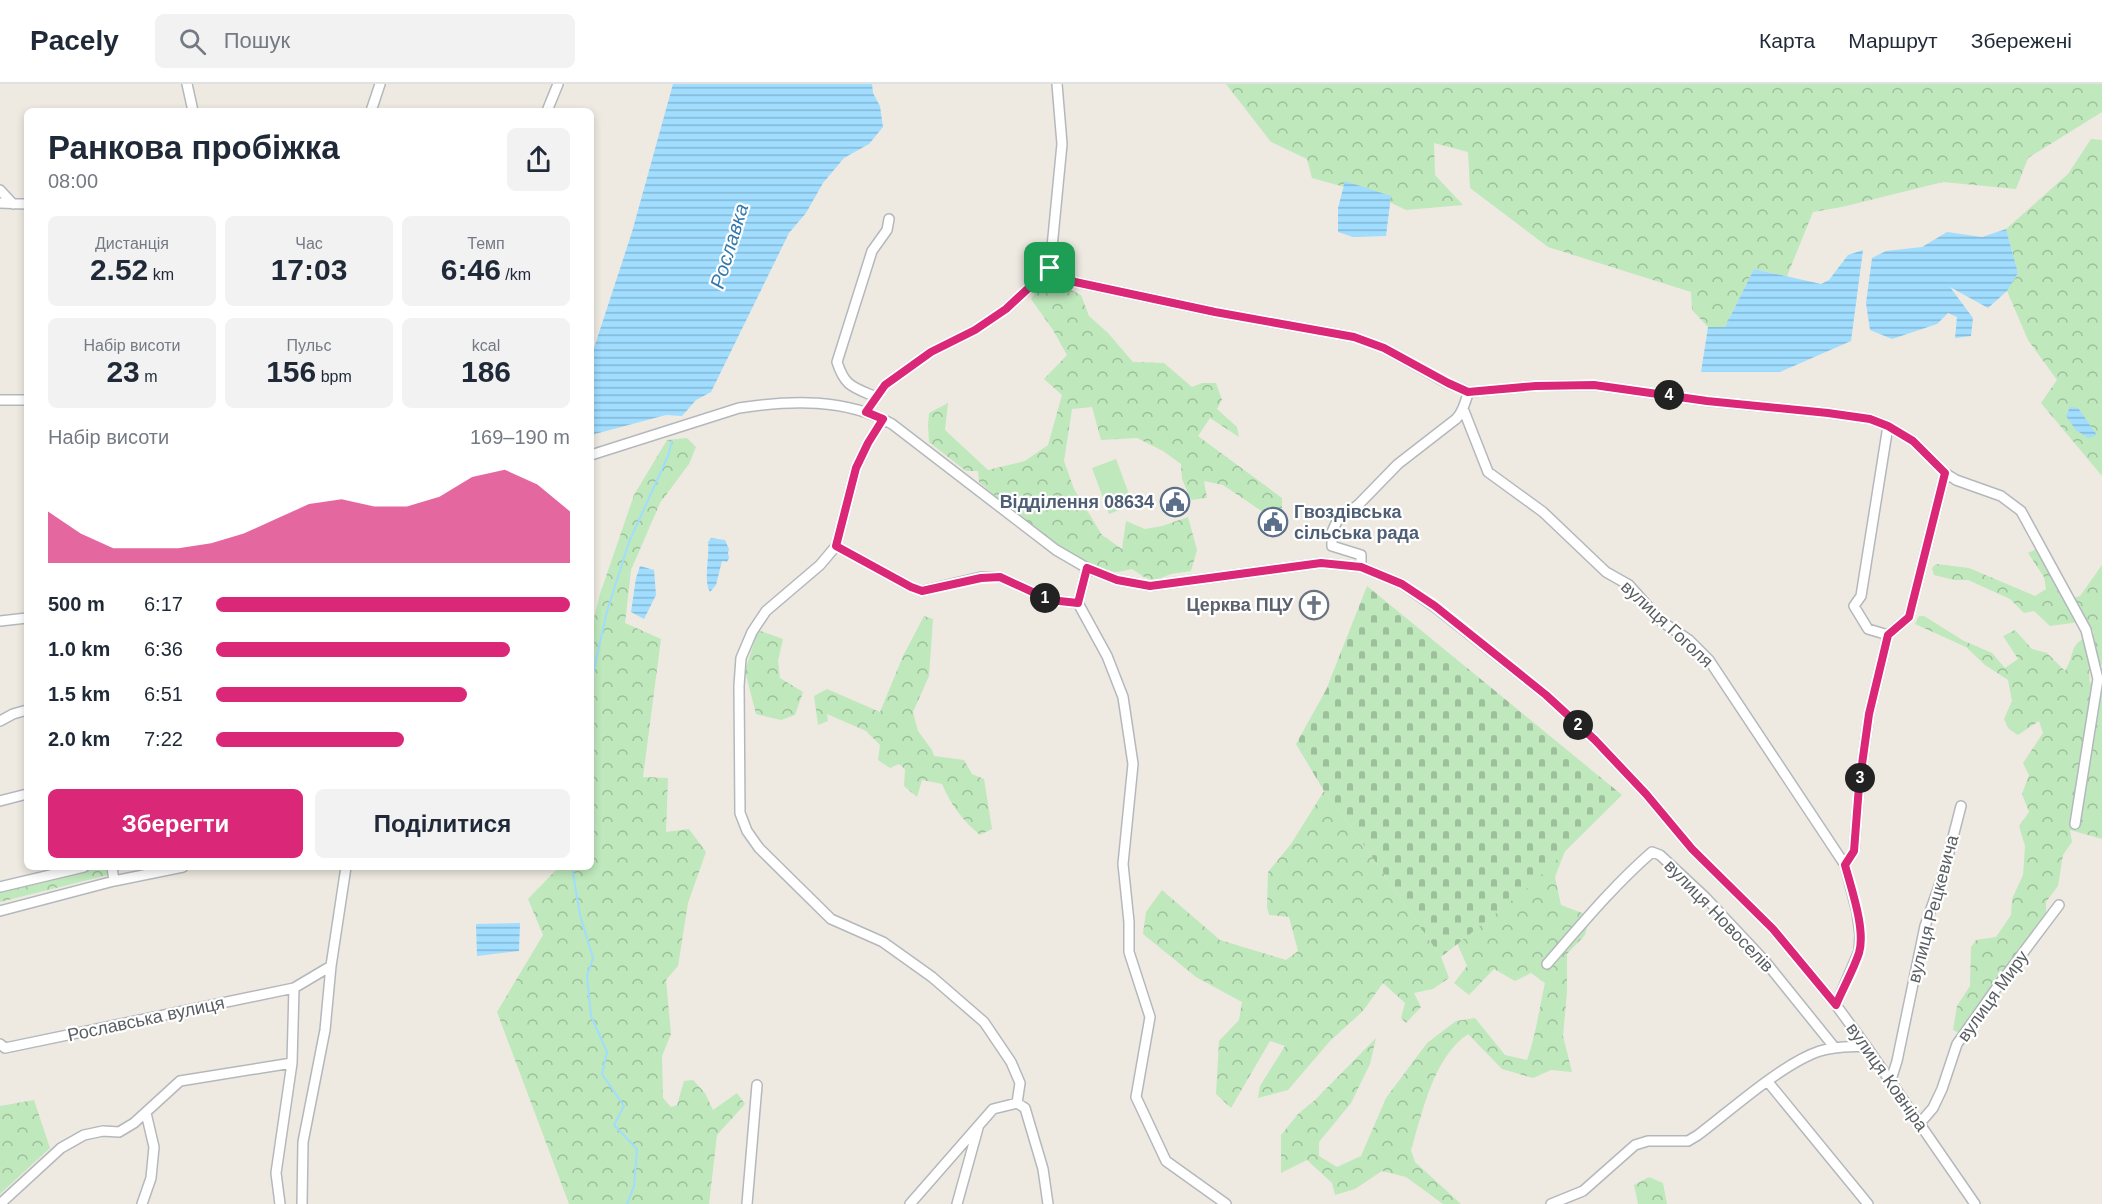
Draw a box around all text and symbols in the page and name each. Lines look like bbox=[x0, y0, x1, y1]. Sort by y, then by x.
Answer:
search box bbox=[155, 14, 575, 68]
text: Pacely bbox=[30, 25, 119, 56]
icon: search bbox=[176, 25, 209, 58]
text: Пошук bbox=[224, 28, 290, 53]
text: Карта bbox=[1759, 29, 1815, 52]
text: Маршрут bbox=[1848, 29, 1938, 52]
text: Збережені bbox=[1971, 29, 2072, 52]
button: share bbox=[507, 128, 570, 191]
text: Ранкова пробіжка bbox=[48, 129, 340, 166]
text: 08:00 bbox=[48, 170, 98, 192]
water label: Рославка bbox=[706, 201, 752, 291]
text: Дистанція bbox=[95, 235, 169, 252]
text: Час bbox=[295, 235, 323, 252]
text: Темп bbox=[467, 235, 505, 252]
pin bbox=[1024, 242, 1075, 293]
icon: arrive bbox=[1033, 251, 1066, 284]
text: 2.52 bbox=[90, 253, 148, 286]
text: 17:03 bbox=[271, 253, 347, 286]
text: 6:46 bbox=[441, 253, 501, 286]
text: km bbox=[148, 266, 174, 283]
text: /km bbox=[501, 266, 531, 283]
text: Набір висоти bbox=[84, 337, 180, 354]
text: Пульс bbox=[287, 337, 331, 354]
text: kcal bbox=[472, 337, 500, 354]
text: 23 bbox=[106, 355, 140, 388]
text: 156 bbox=[266, 355, 316, 388]
text: 186 bbox=[461, 355, 511, 388]
text: m bbox=[140, 368, 158, 385]
text: bpm bbox=[316, 368, 352, 385]
pin: 4 bbox=[1654, 380, 1684, 410]
text: 4 bbox=[1665, 386, 1673, 403]
text: Набір висоти bbox=[48, 426, 169, 448]
text: 169–190 m bbox=[470, 426, 570, 448]
public building icon: Відділення 08634 bbox=[1159, 486, 1191, 518]
place label: Відділення 08634 bbox=[1000, 492, 1154, 512]
place label: Гвоздівська сільська рада bbox=[1294, 502, 1420, 543]
public building icon: Гвоздівська сільська рада bbox=[1257, 506, 1289, 538]
street label: вулиця Гоголя bbox=[1617, 576, 1717, 672]
pin: 1 bbox=[1030, 583, 1060, 613]
text: 1 bbox=[1041, 589, 1049, 606]
church icon: Церква ПЦУ bbox=[1298, 589, 1330, 621]
text: 500 m bbox=[48, 593, 105, 615]
text: 6:17 bbox=[144, 593, 183, 615]
place label: Церква ПЦУ bbox=[1186, 595, 1294, 615]
text: 1.0 km bbox=[48, 638, 110, 660]
text: 6:36 bbox=[144, 638, 183, 660]
text: 1.5 km bbox=[48, 683, 110, 705]
text: 6:51 bbox=[144, 683, 183, 705]
pin: 2 bbox=[1563, 710, 1593, 740]
text: 2 bbox=[1574, 716, 1582, 733]
text: 2.0 km bbox=[48, 728, 110, 750]
text: 7:22 bbox=[144, 728, 183, 750]
pin: 3 bbox=[1845, 763, 1875, 793]
text: 3 bbox=[1856, 769, 1864, 786]
button: Зберегти bbox=[48, 789, 303, 858]
button: Поділитися bbox=[315, 789, 570, 858]
street label: вулиця Рецкевича bbox=[1904, 832, 1963, 985]
street label: вулиця Новоселів bbox=[1660, 856, 1778, 976]
street label: вулиця Миру bbox=[1953, 947, 2033, 1045]
street label: Рославська вулиця bbox=[66, 993, 226, 1045]
street label: вулиця Ковніра bbox=[1842, 1019, 1932, 1136]

